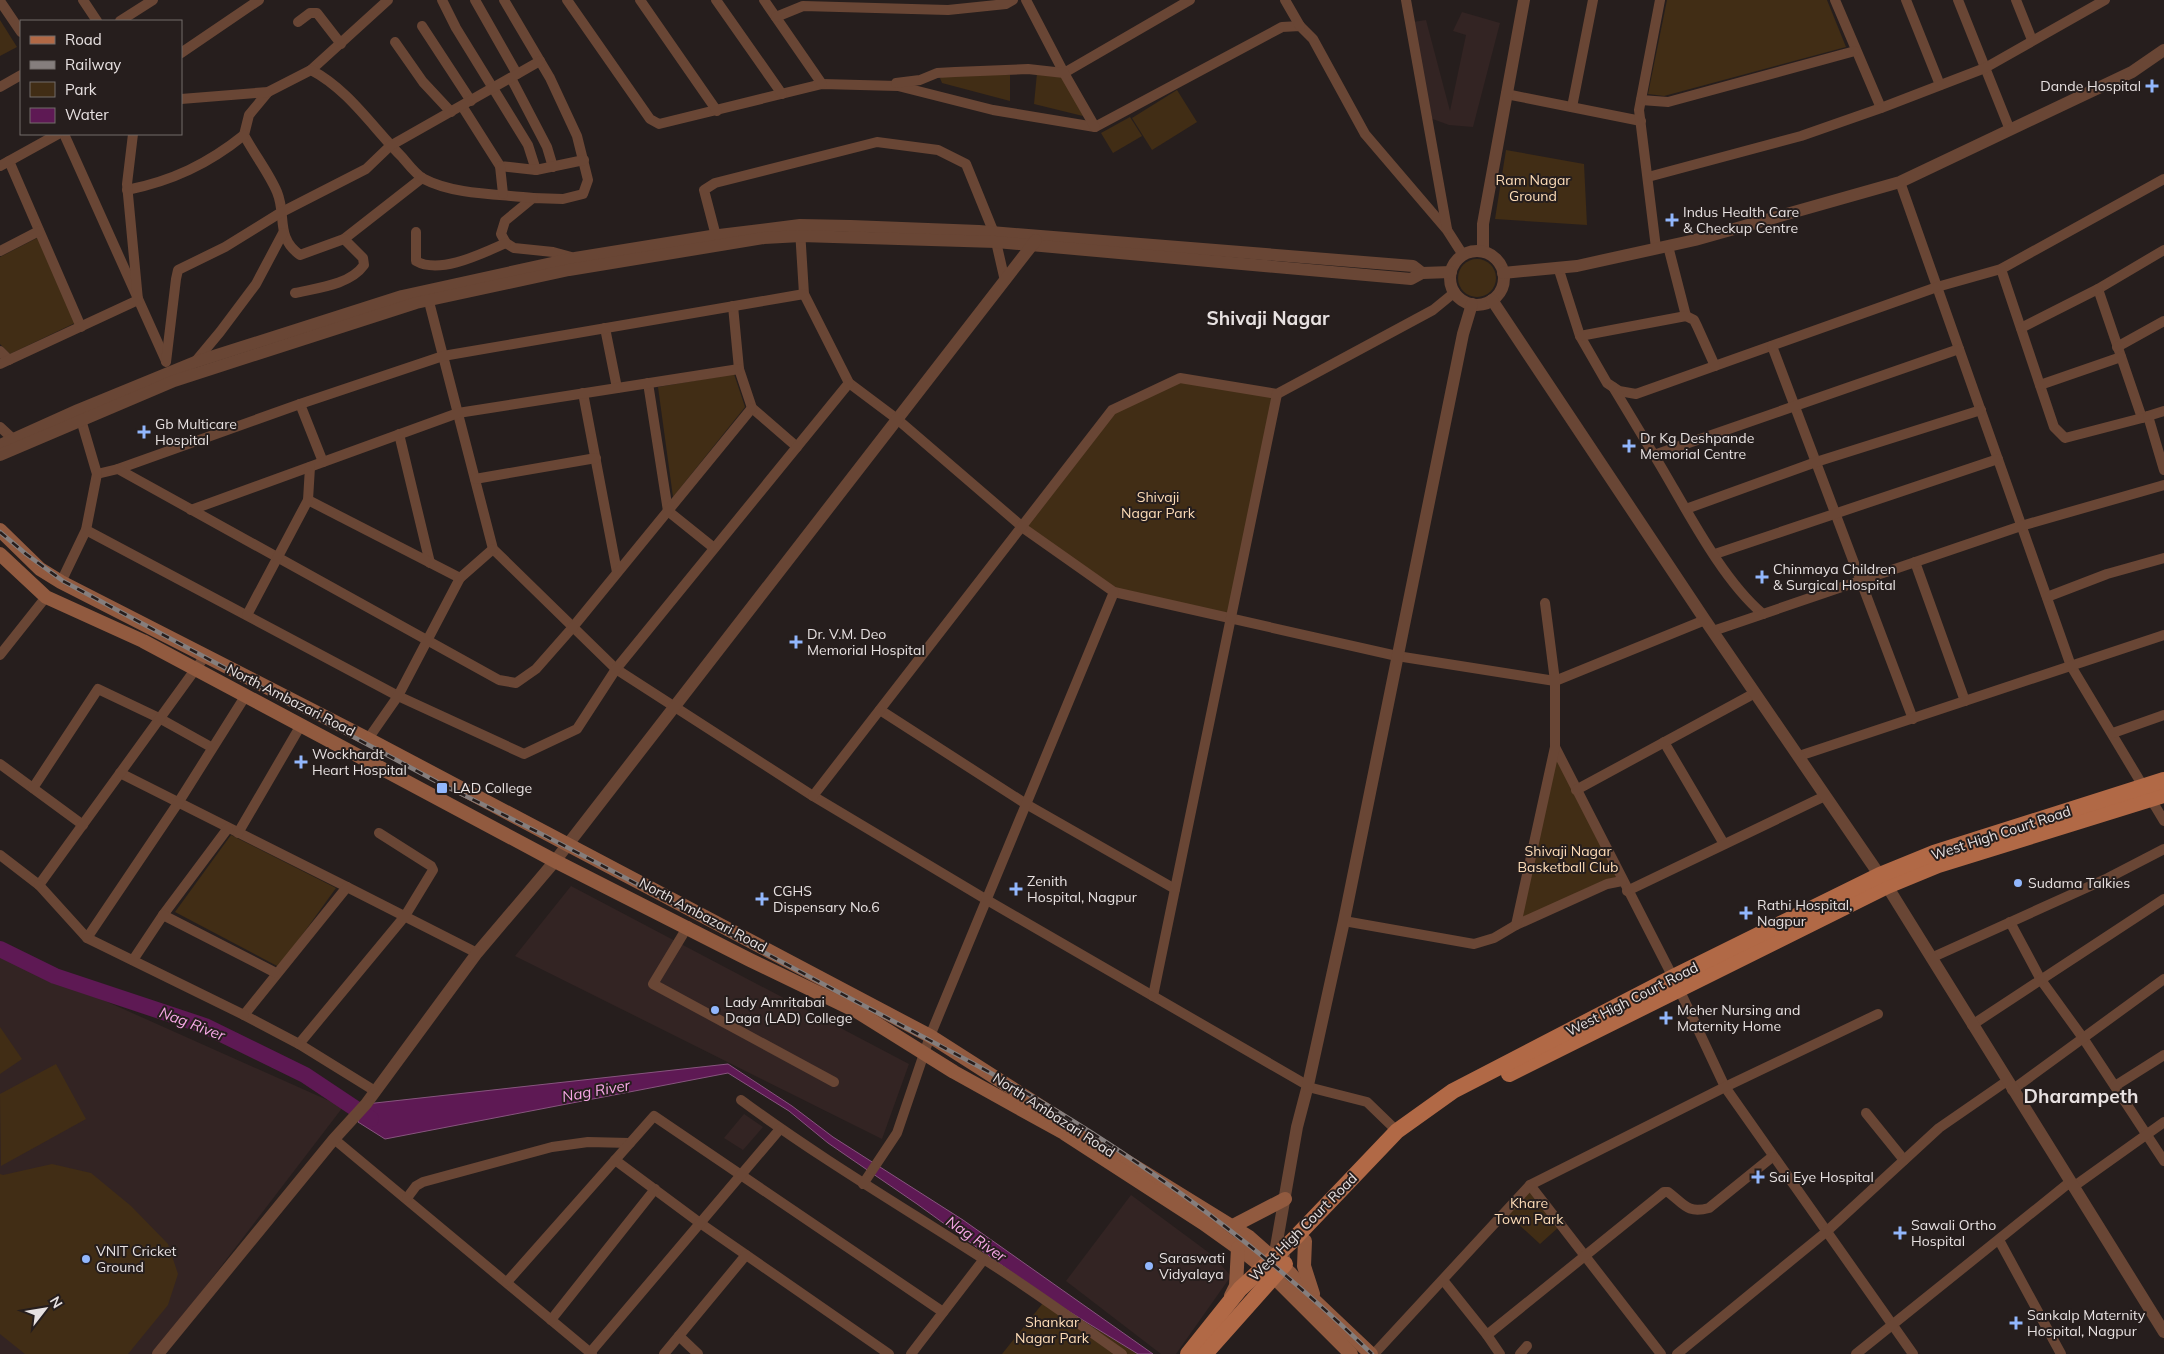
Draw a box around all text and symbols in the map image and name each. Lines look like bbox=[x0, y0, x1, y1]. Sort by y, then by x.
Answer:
legend bbox=[20, 20, 182, 135]
text: Road bbox=[65, 30, 102, 49]
text: Railway bbox=[65, 55, 121, 74]
place label: Dande Hospital bbox=[2040, 77, 2141, 95]
marker: Dande Hospital bbox=[2145, 79, 2159, 93]
text: Park bbox=[65, 80, 97, 99]
text: Water bbox=[65, 105, 109, 124]
park label: Ram Nagar Ground bbox=[1496, 171, 1571, 205]
place label: Indus Health Care & Checkup Centre bbox=[1683, 203, 1799, 237]
marker: Indus Health Care & Checkup Centre bbox=[1665, 213, 1679, 227]
district label: Shivaji Nagar bbox=[1207, 306, 1330, 330]
place label: Gb Multicare Hospital bbox=[155, 415, 237, 449]
marker: Gb Multicare Hospital bbox=[137, 425, 151, 439]
place label: Dr Kg Deshpande Memorial Centre bbox=[1640, 429, 1754, 463]
marker: Dr Kg Deshpande Memorial Centre bbox=[1622, 439, 1636, 453]
park label: Shivaji Nagar Park bbox=[1121, 488, 1196, 522]
place label: Chinmaya Children & Surgical Hospital bbox=[1773, 560, 1896, 594]
marker: Chinmaya Children & Surgical Hospital bbox=[1755, 570, 1769, 584]
place label: Dr. V.M. Deo Memorial Hospital bbox=[807, 625, 925, 659]
marker: Dr. V.M. Deo Memorial Hospital bbox=[789, 635, 803, 649]
street label: North Ambazari Road bbox=[224, 660, 358, 740]
place label: Wockhardt Heart Hospital bbox=[312, 745, 407, 779]
marker: Wockhardt Heart Hospital bbox=[294, 755, 308, 769]
place label: LAD College bbox=[453, 779, 532, 797]
marker: LAD College bbox=[435, 781, 449, 795]
street label: West High Court Road bbox=[1929, 802, 2073, 864]
park label: Shivaji Nagar Basketball Club bbox=[1518, 842, 1618, 876]
place label: Zenith Hospital, Nagpur bbox=[1027, 872, 1138, 906]
street label: North Ambazari Road bbox=[636, 874, 770, 956]
place label: Sudama Talkies bbox=[2028, 874, 2130, 892]
marker: Sudama Talkies bbox=[2012, 877, 2024, 889]
place label: CGHS Dispensary No.6 bbox=[773, 882, 880, 916]
marker: Zenith Hospital, Nagpur bbox=[1009, 882, 1023, 896]
marker: CGHS Dispensary No.6 bbox=[755, 892, 769, 906]
place label: Rathi Hospital, Nagpur bbox=[1757, 896, 1852, 930]
marker: Rathi Hospital, Nagpur bbox=[1739, 906, 1753, 920]
street label: West High Court Road bbox=[1563, 958, 1701, 1040]
place label: Lady Amritabai Daga (LAD) College bbox=[725, 993, 852, 1027]
place label: Meher Nursing and Maternity Home bbox=[1677, 1001, 1800, 1035]
water label: Nag River bbox=[157, 1002, 228, 1045]
marker: Lady Amritabai Daga (LAD) College bbox=[709, 1004, 721, 1016]
marker: Meher Nursing and Maternity Home bbox=[1659, 1011, 1673, 1025]
street label: North Ambazari Road bbox=[990, 1069, 1118, 1161]
water label: Nag River bbox=[560, 1075, 632, 1106]
district label: Dharampeth bbox=[2024, 1084, 2138, 1108]
place label: Sai Eye Hospital bbox=[1769, 1168, 1874, 1186]
street label: West High Court Road bbox=[1245, 1169, 1361, 1285]
marker: Sai Eye Hospital bbox=[1751, 1170, 1765, 1184]
park label: Khare Town Park bbox=[1495, 1194, 1564, 1228]
water label: Nag River bbox=[943, 1212, 1010, 1266]
place label: Sawali Ortho Hospital bbox=[1911, 1216, 1996, 1250]
marker: Sawali Ortho Hospital bbox=[1893, 1226, 1907, 1240]
place label: VNIT Cricket Ground bbox=[96, 1242, 177, 1276]
place label: Saraswati Vidyalaya bbox=[1159, 1249, 1225, 1283]
marker: VNIT Cricket Ground bbox=[80, 1253, 92, 1265]
marker: Saraswati Vidyalaya bbox=[1143, 1260, 1155, 1272]
north arrow bbox=[20, 1284, 70, 1334]
text: N bbox=[46, 1293, 67, 1311]
place label: Sankalp Maternity Hospital, Nagpur bbox=[2027, 1306, 2146, 1340]
park label: Shankar Nagar Park bbox=[1015, 1313, 1090, 1347]
marker: Sankalp Maternity Hospital, Nagpur bbox=[2009, 1316, 2023, 1330]

